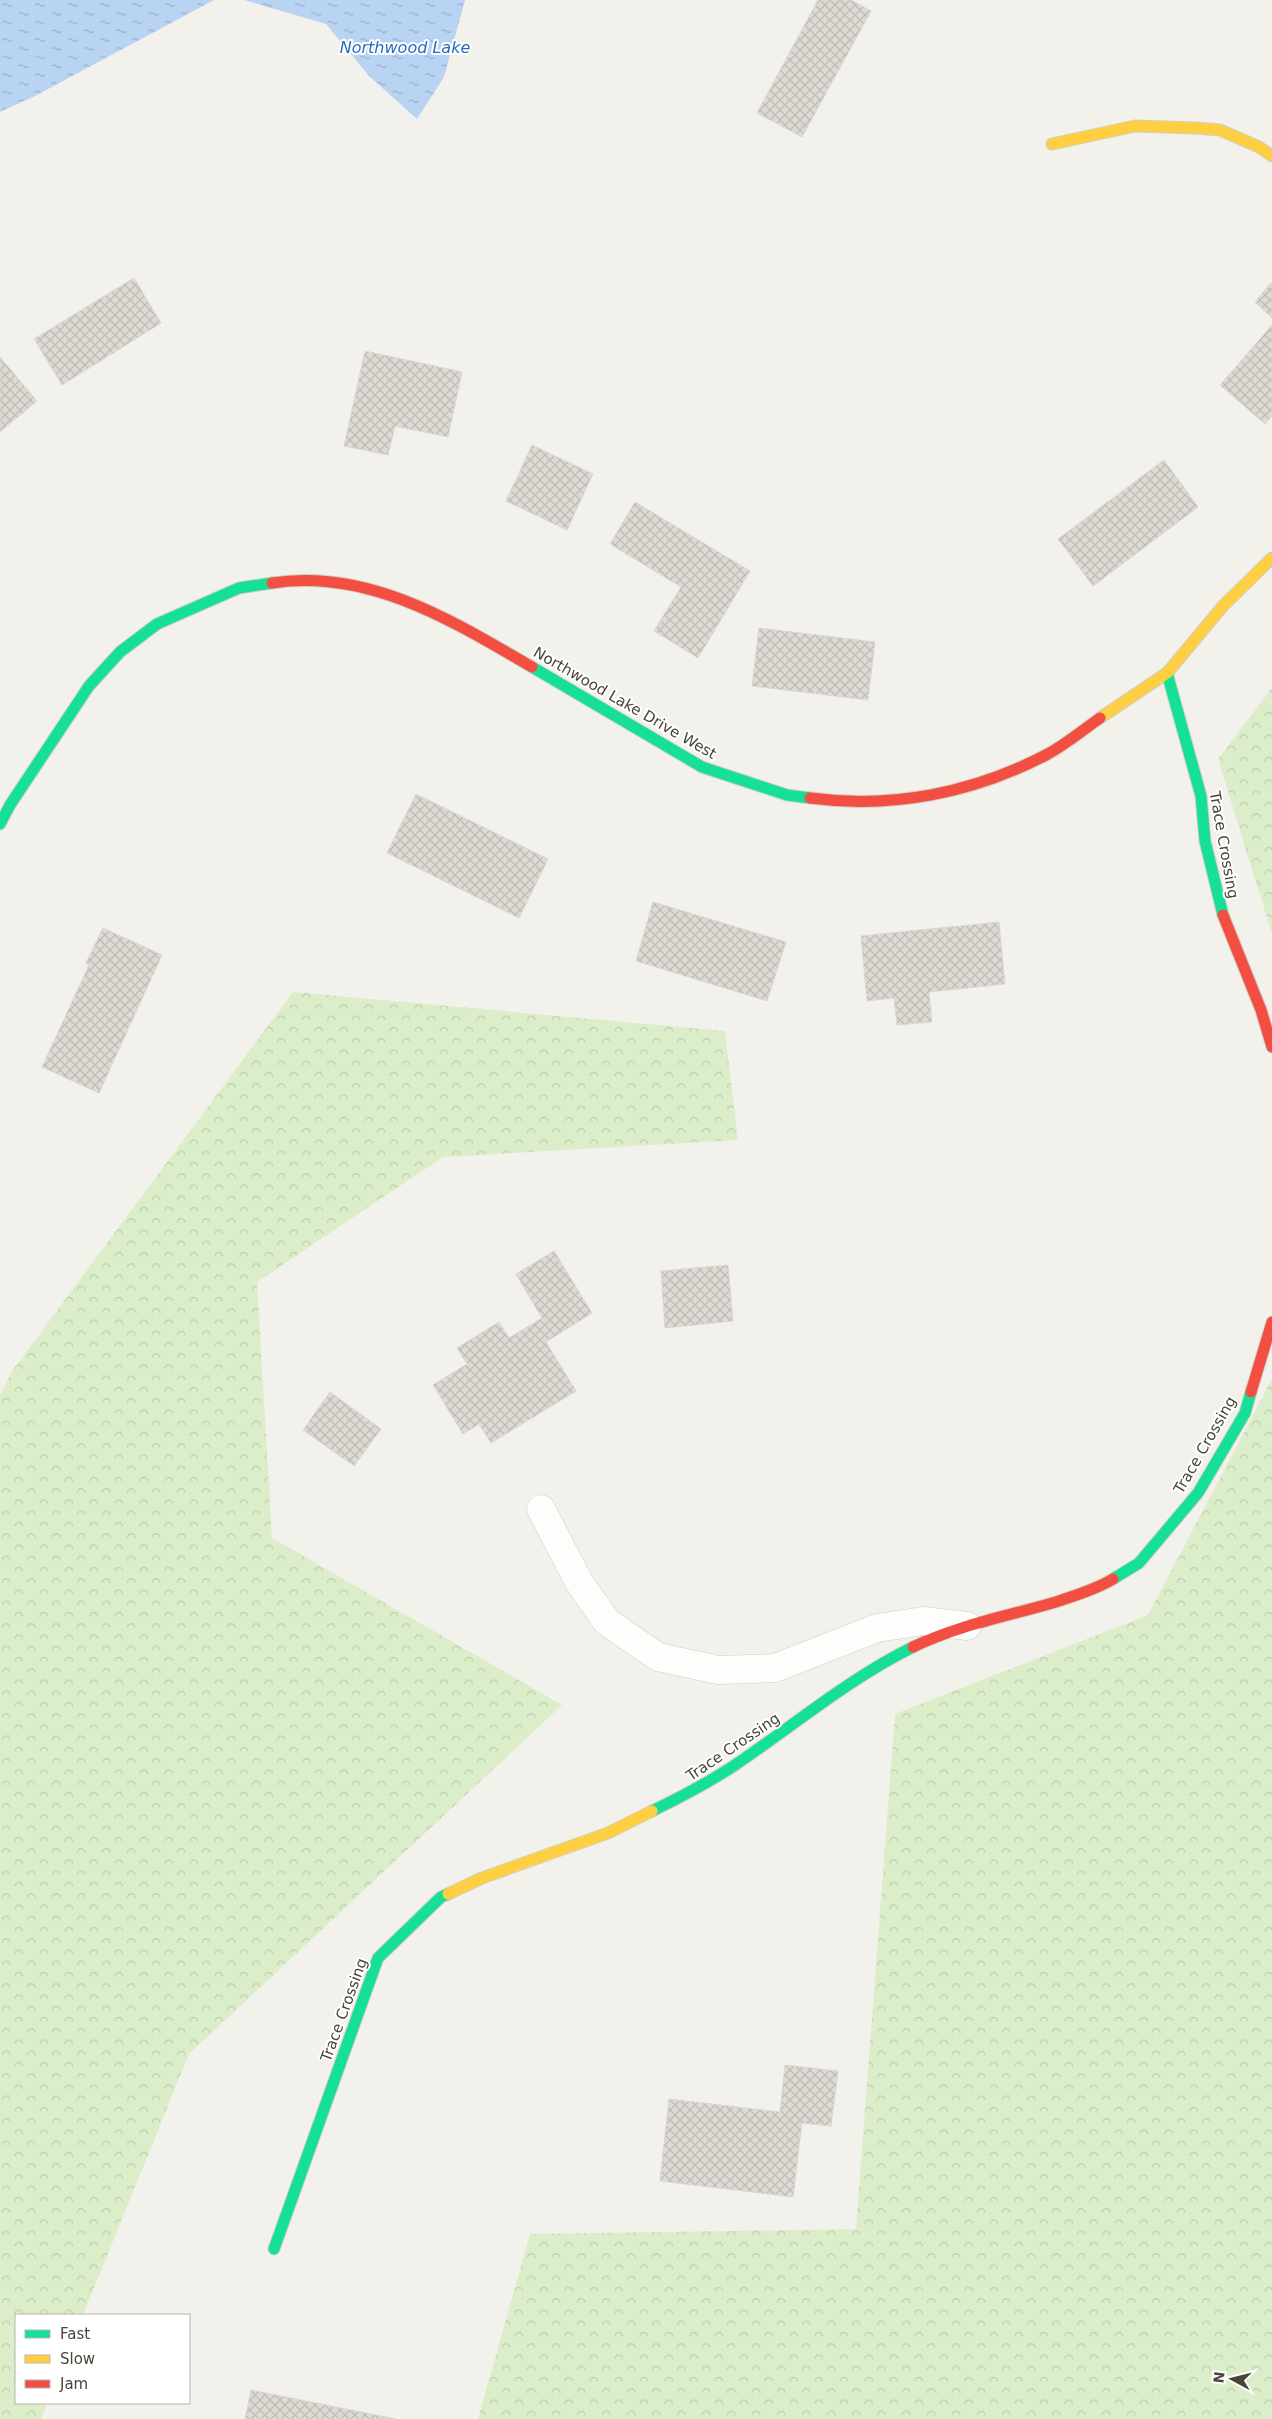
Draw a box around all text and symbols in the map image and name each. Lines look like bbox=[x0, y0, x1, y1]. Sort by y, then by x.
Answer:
water label: Northwood Lake bbox=[340, 38, 470, 57]
street label: Northwood Lake Drive West bbox=[530, 643, 720, 763]
street label: Trace Crossing bbox=[1206, 789, 1242, 900]
street label: Trace Crossing bbox=[1169, 1393, 1240, 1498]
street label: Trace Crossing bbox=[682, 1709, 783, 1785]
street label: Trace Crossing bbox=[317, 1956, 371, 2065]
legend bbox=[15, 2314, 190, 2404]
text: Fast bbox=[60, 2325, 90, 2343]
text: Slow bbox=[60, 2350, 95, 2368]
north arrow bbox=[1207, 2354, 1257, 2404]
text: N bbox=[1210, 2371, 1228, 2384]
text: Jam bbox=[59, 2375, 88, 2393]

